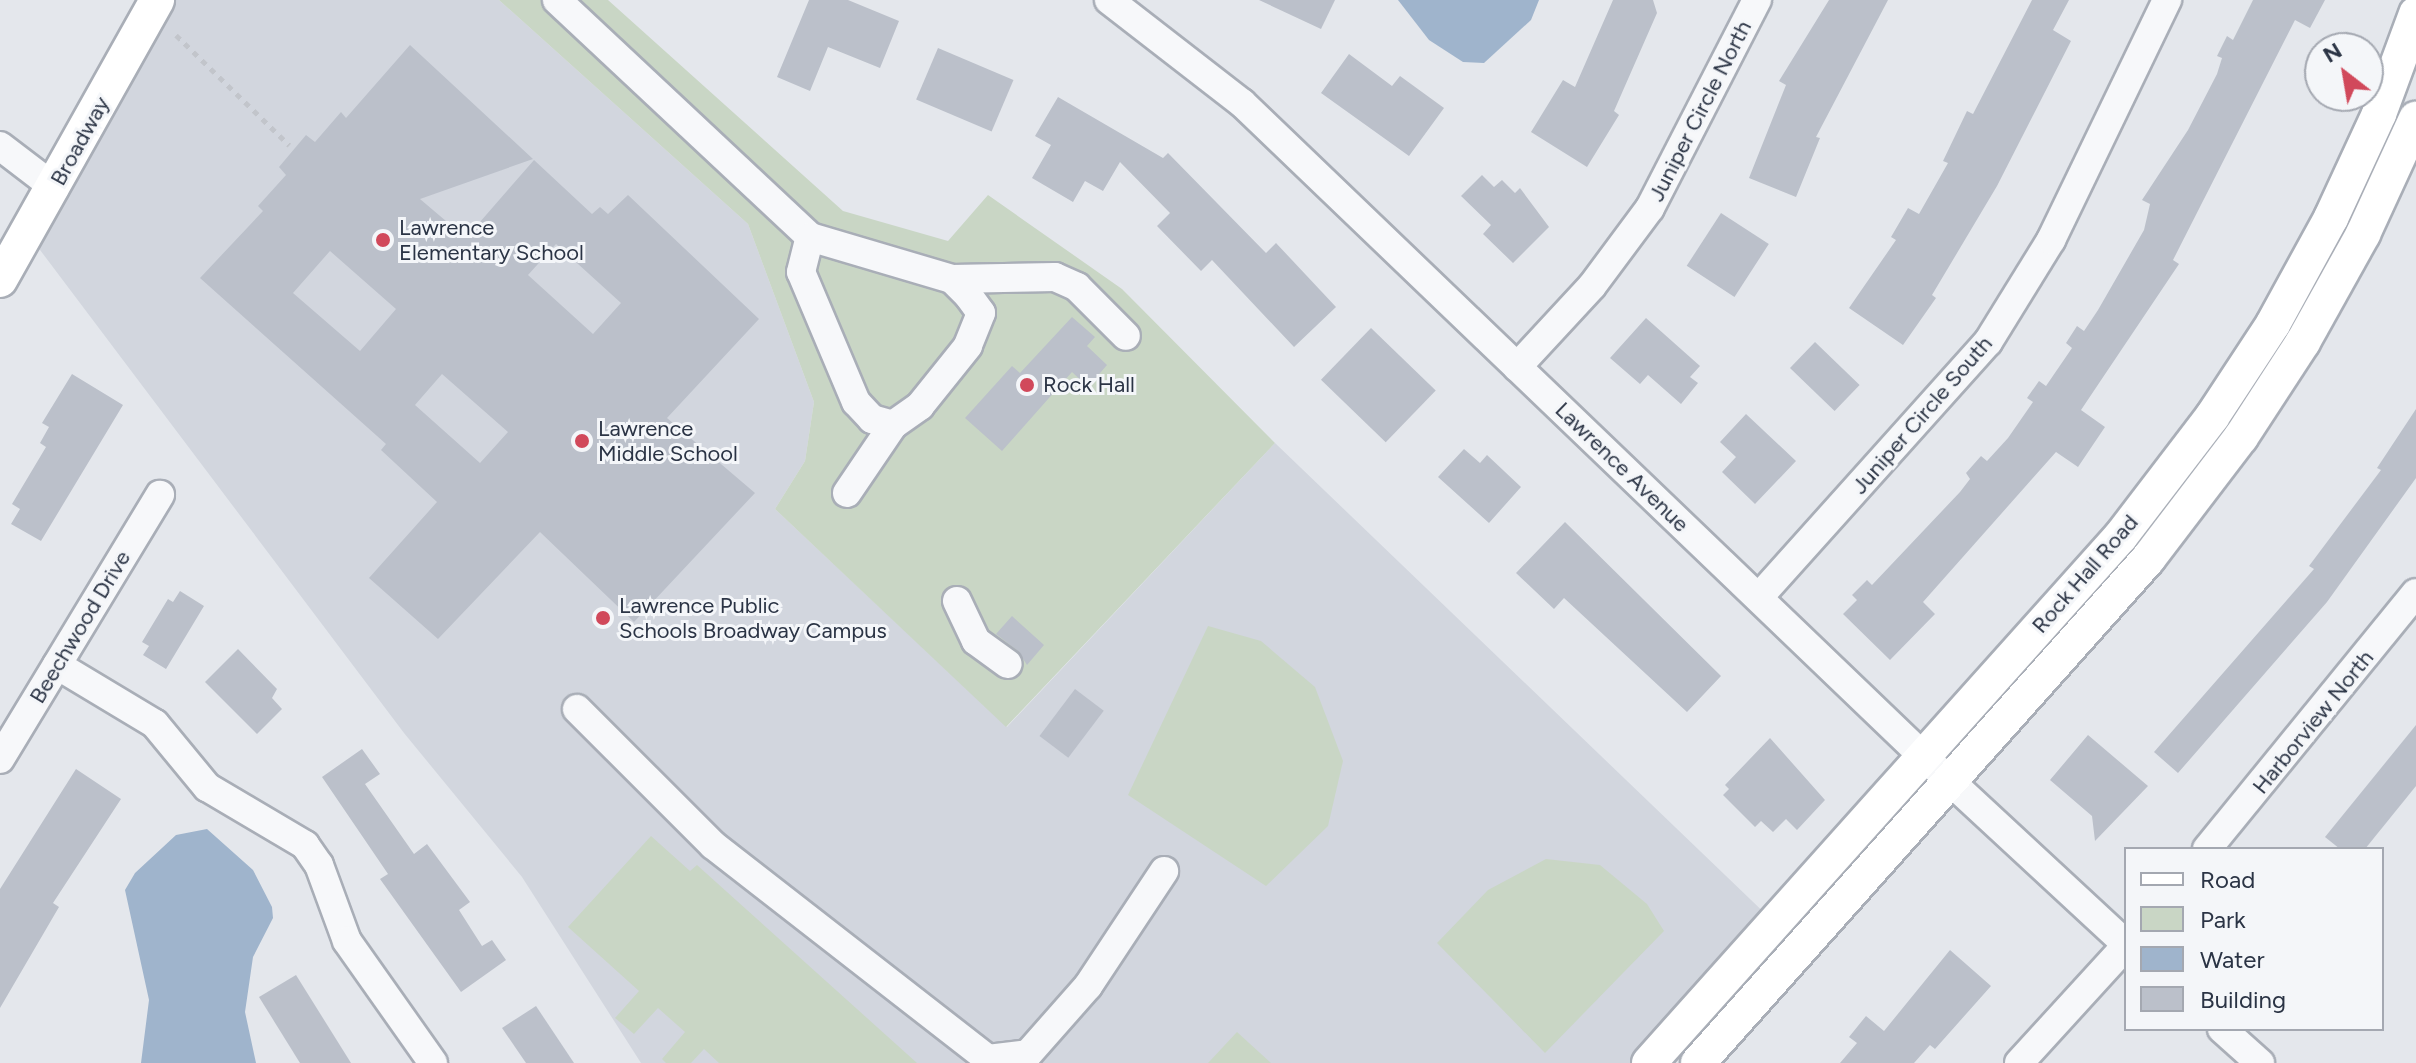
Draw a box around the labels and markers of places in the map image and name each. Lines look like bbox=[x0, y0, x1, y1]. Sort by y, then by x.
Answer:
place label: Lawrence Elementary School bbox=[399, 214, 584, 266]
marker: Lawrence Elementary School bbox=[374, 231, 392, 249]
place label: Rock Hall bbox=[1043, 372, 1135, 398]
marker: Rock Hall bbox=[1018, 376, 1036, 394]
place label: Lawrence Middle School bbox=[598, 415, 738, 466]
marker: Lawrence Middle School bbox=[573, 432, 591, 450]
place label: Lawrence Public Schools Broadway Campus bbox=[619, 592, 887, 644]
marker: Lawrence Public Schools Broadway Campus bbox=[594, 609, 612, 627]

